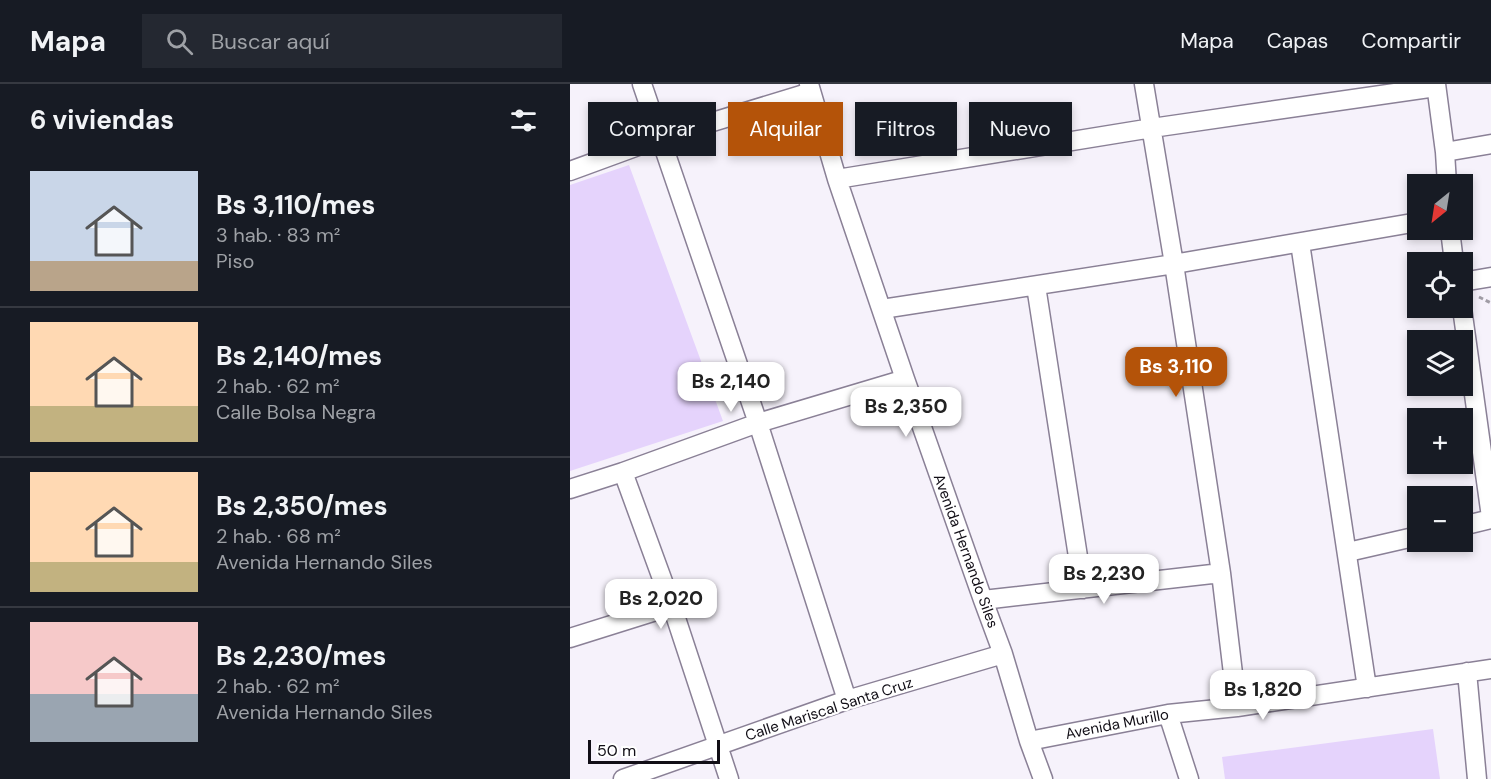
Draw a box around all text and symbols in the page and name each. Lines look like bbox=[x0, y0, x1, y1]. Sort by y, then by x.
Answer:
search box bbox=[142, 14, 562, 68]
text: Mapa bbox=[30, 23, 106, 60]
icon: search bbox=[163, 25, 196, 58]
text: Buscar aquí bbox=[211, 27, 330, 56]
text: Mapa bbox=[1180, 27, 1234, 55]
text: Capas bbox=[1267, 27, 1328, 55]
text: Compartir bbox=[1361, 27, 1461, 55]
chip: Comprar bbox=[588, 102, 716, 156]
chip: Alquilar bbox=[728, 102, 843, 156]
chip: Filtros bbox=[855, 102, 957, 156]
chip: Nuevo bbox=[969, 102, 1072, 156]
text: 6 viviendas bbox=[30, 103, 174, 137]
icon: filters bbox=[507, 104, 540, 137]
north arrow bbox=[1407, 174, 1473, 240]
map controls bbox=[1407, 174, 1473, 552]
text: Bs 3,110/mes bbox=[216, 188, 375, 222]
icon: home bbox=[78, 195, 150, 267]
text: 3 hab. · 83 m² bbox=[216, 222, 340, 248]
text: Piso bbox=[216, 248, 254, 274]
button: locate bbox=[1407, 252, 1473, 318]
button: layers bbox=[1407, 330, 1473, 396]
text: Bs 2,140/mes bbox=[216, 339, 382, 373]
icon: home bbox=[78, 346, 150, 418]
pin: Bs 3,110 bbox=[1114, 347, 1238, 398]
text: Bs 3,110 bbox=[1139, 353, 1213, 379]
pin: Bs 2,140 bbox=[669, 362, 793, 413]
text: Bs 2,140 bbox=[692, 368, 770, 394]
text: 2 hab. · 62 m² bbox=[216, 373, 340, 399]
pin: Bs 2,350 bbox=[844, 387, 968, 438]
text: Bs 2,350 bbox=[864, 393, 948, 419]
text: Calle Bolsa Negra bbox=[216, 399, 376, 425]
button: + bbox=[1407, 408, 1473, 474]
street label: Avenida Hernando Siles bbox=[929, 471, 1003, 631]
button: − bbox=[1407, 486, 1473, 552]
text: Bs 2,350/mes bbox=[216, 489, 388, 523]
icon: home bbox=[78, 496, 150, 568]
text: 2 hab. · 68 m² bbox=[216, 523, 341, 549]
text: Avenida Hernando Siles bbox=[216, 549, 433, 575]
pin: Bs 2,230 bbox=[1042, 554, 1166, 605]
text: Bs 2,230 bbox=[1063, 560, 1145, 586]
pin: Bs 2,020 bbox=[599, 579, 723, 630]
text: Bs 2,020 bbox=[619, 585, 703, 611]
text: Bs 2,230/mes bbox=[216, 639, 386, 673]
icon: home bbox=[78, 646, 150, 718]
pin: Bs 1,820 bbox=[1201, 670, 1325, 721]
street label: Calle Mariscal Santa Cruz bbox=[743, 672, 915, 746]
text: 2 hab. · 62 m² bbox=[216, 673, 340, 699]
text: Bs 1,820 bbox=[1224, 676, 1302, 702]
text: Avenida Hernando Siles bbox=[216, 699, 433, 725]
street label: Avenida Murillo bbox=[1064, 704, 1171, 744]
scale bar bbox=[588, 737, 720, 764]
text: 50 m bbox=[597, 740, 636, 761]

